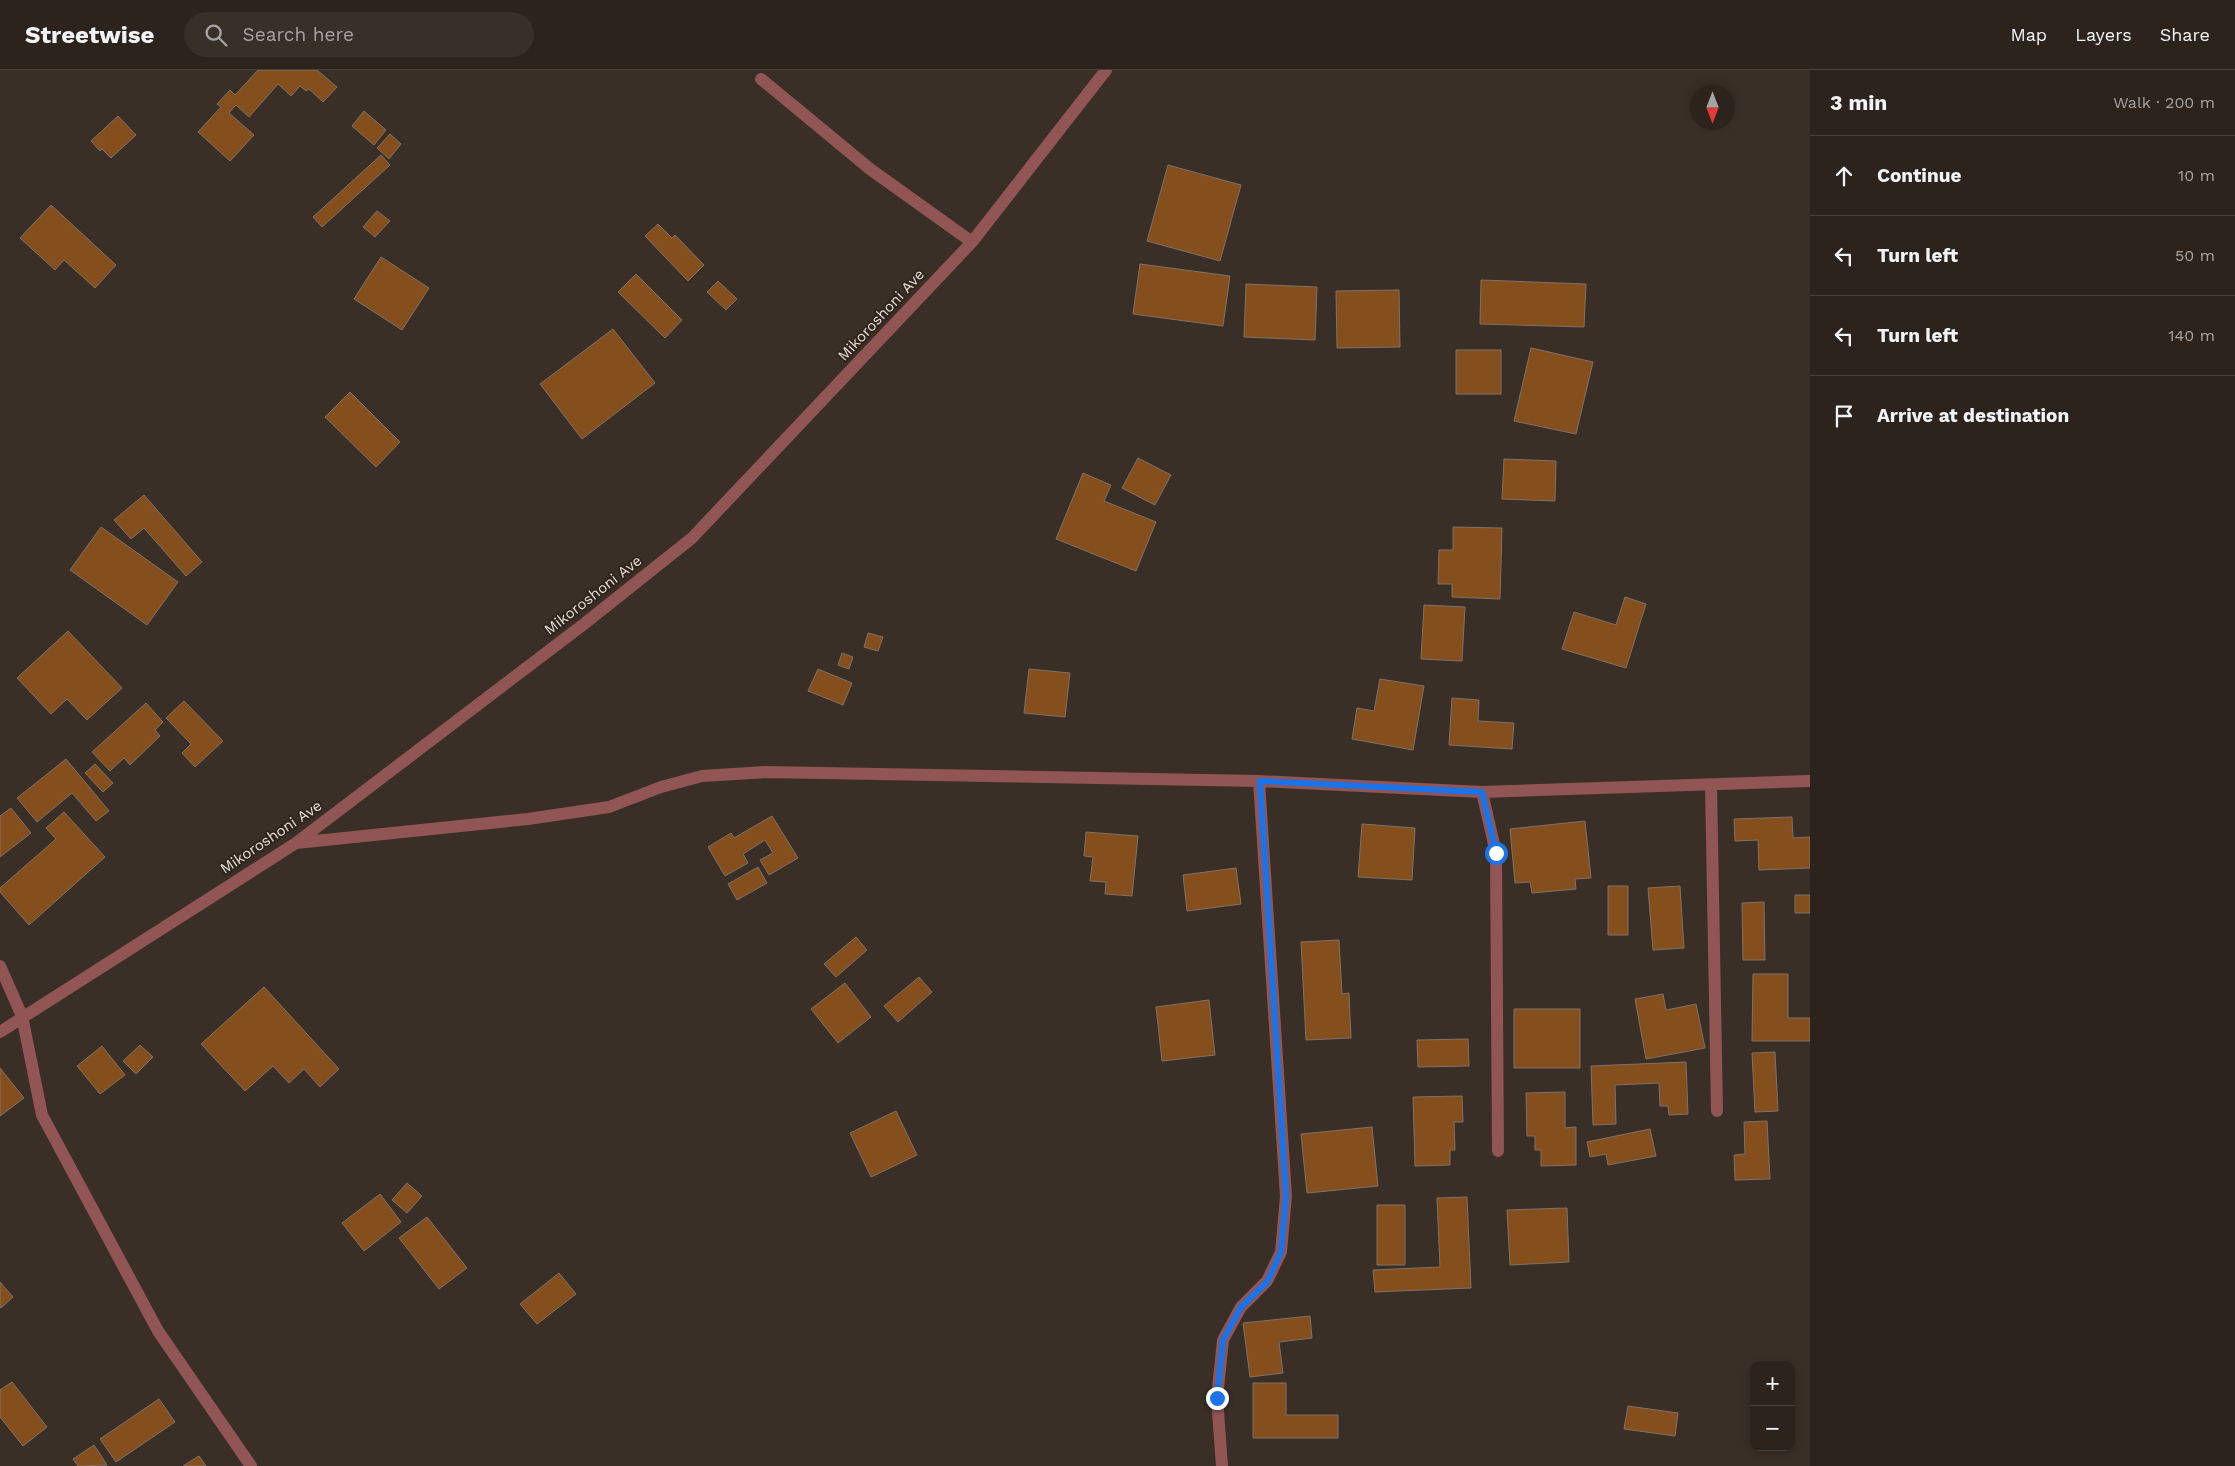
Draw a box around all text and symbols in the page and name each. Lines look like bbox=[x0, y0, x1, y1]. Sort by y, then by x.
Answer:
search box bbox=[184, 12, 534, 57]
text: Streetwise bbox=[25, 21, 154, 49]
icon: search bbox=[202, 21, 230, 49]
text: Search here bbox=[242, 23, 354, 46]
text: Map bbox=[2010, 24, 2047, 45]
text: Layers bbox=[2075, 24, 2132, 45]
text: Share bbox=[2160, 24, 2210, 45]
north arrow bbox=[1690, 85, 1735, 130]
text: 3 min bbox=[1830, 90, 1887, 115]
text: Walk · 200 m bbox=[2113, 93, 2215, 112]
icon: ahead bbox=[1830, 162, 1858, 190]
text: Continue bbox=[1877, 164, 1961, 187]
text: 10 m bbox=[2178, 166, 2215, 185]
icon: left bbox=[1830, 242, 1858, 270]
text: Turn left bbox=[1877, 244, 1958, 267]
text: 50 m bbox=[2175, 246, 2215, 265]
street label: Mikoroshoni Ave bbox=[834, 265, 928, 365]
icon: left bbox=[1830, 322, 1858, 350]
text: Turn left bbox=[1877, 324, 1958, 347]
text: 140 m bbox=[2168, 326, 2215, 345]
icon: arrive bbox=[1830, 402, 1858, 430]
text: Arrive at destination bbox=[1877, 404, 2069, 427]
street label: Mikoroshoni Ave bbox=[541, 551, 645, 639]
street label: Mikoroshoni Ave bbox=[217, 796, 325, 878]
route start bbox=[1485, 842, 1508, 865]
map controls bbox=[1750, 1361, 1795, 1451]
button: + bbox=[1750, 1361, 1795, 1406]
route end bbox=[1206, 1387, 1229, 1410]
button: − bbox=[1750, 1406, 1795, 1451]

